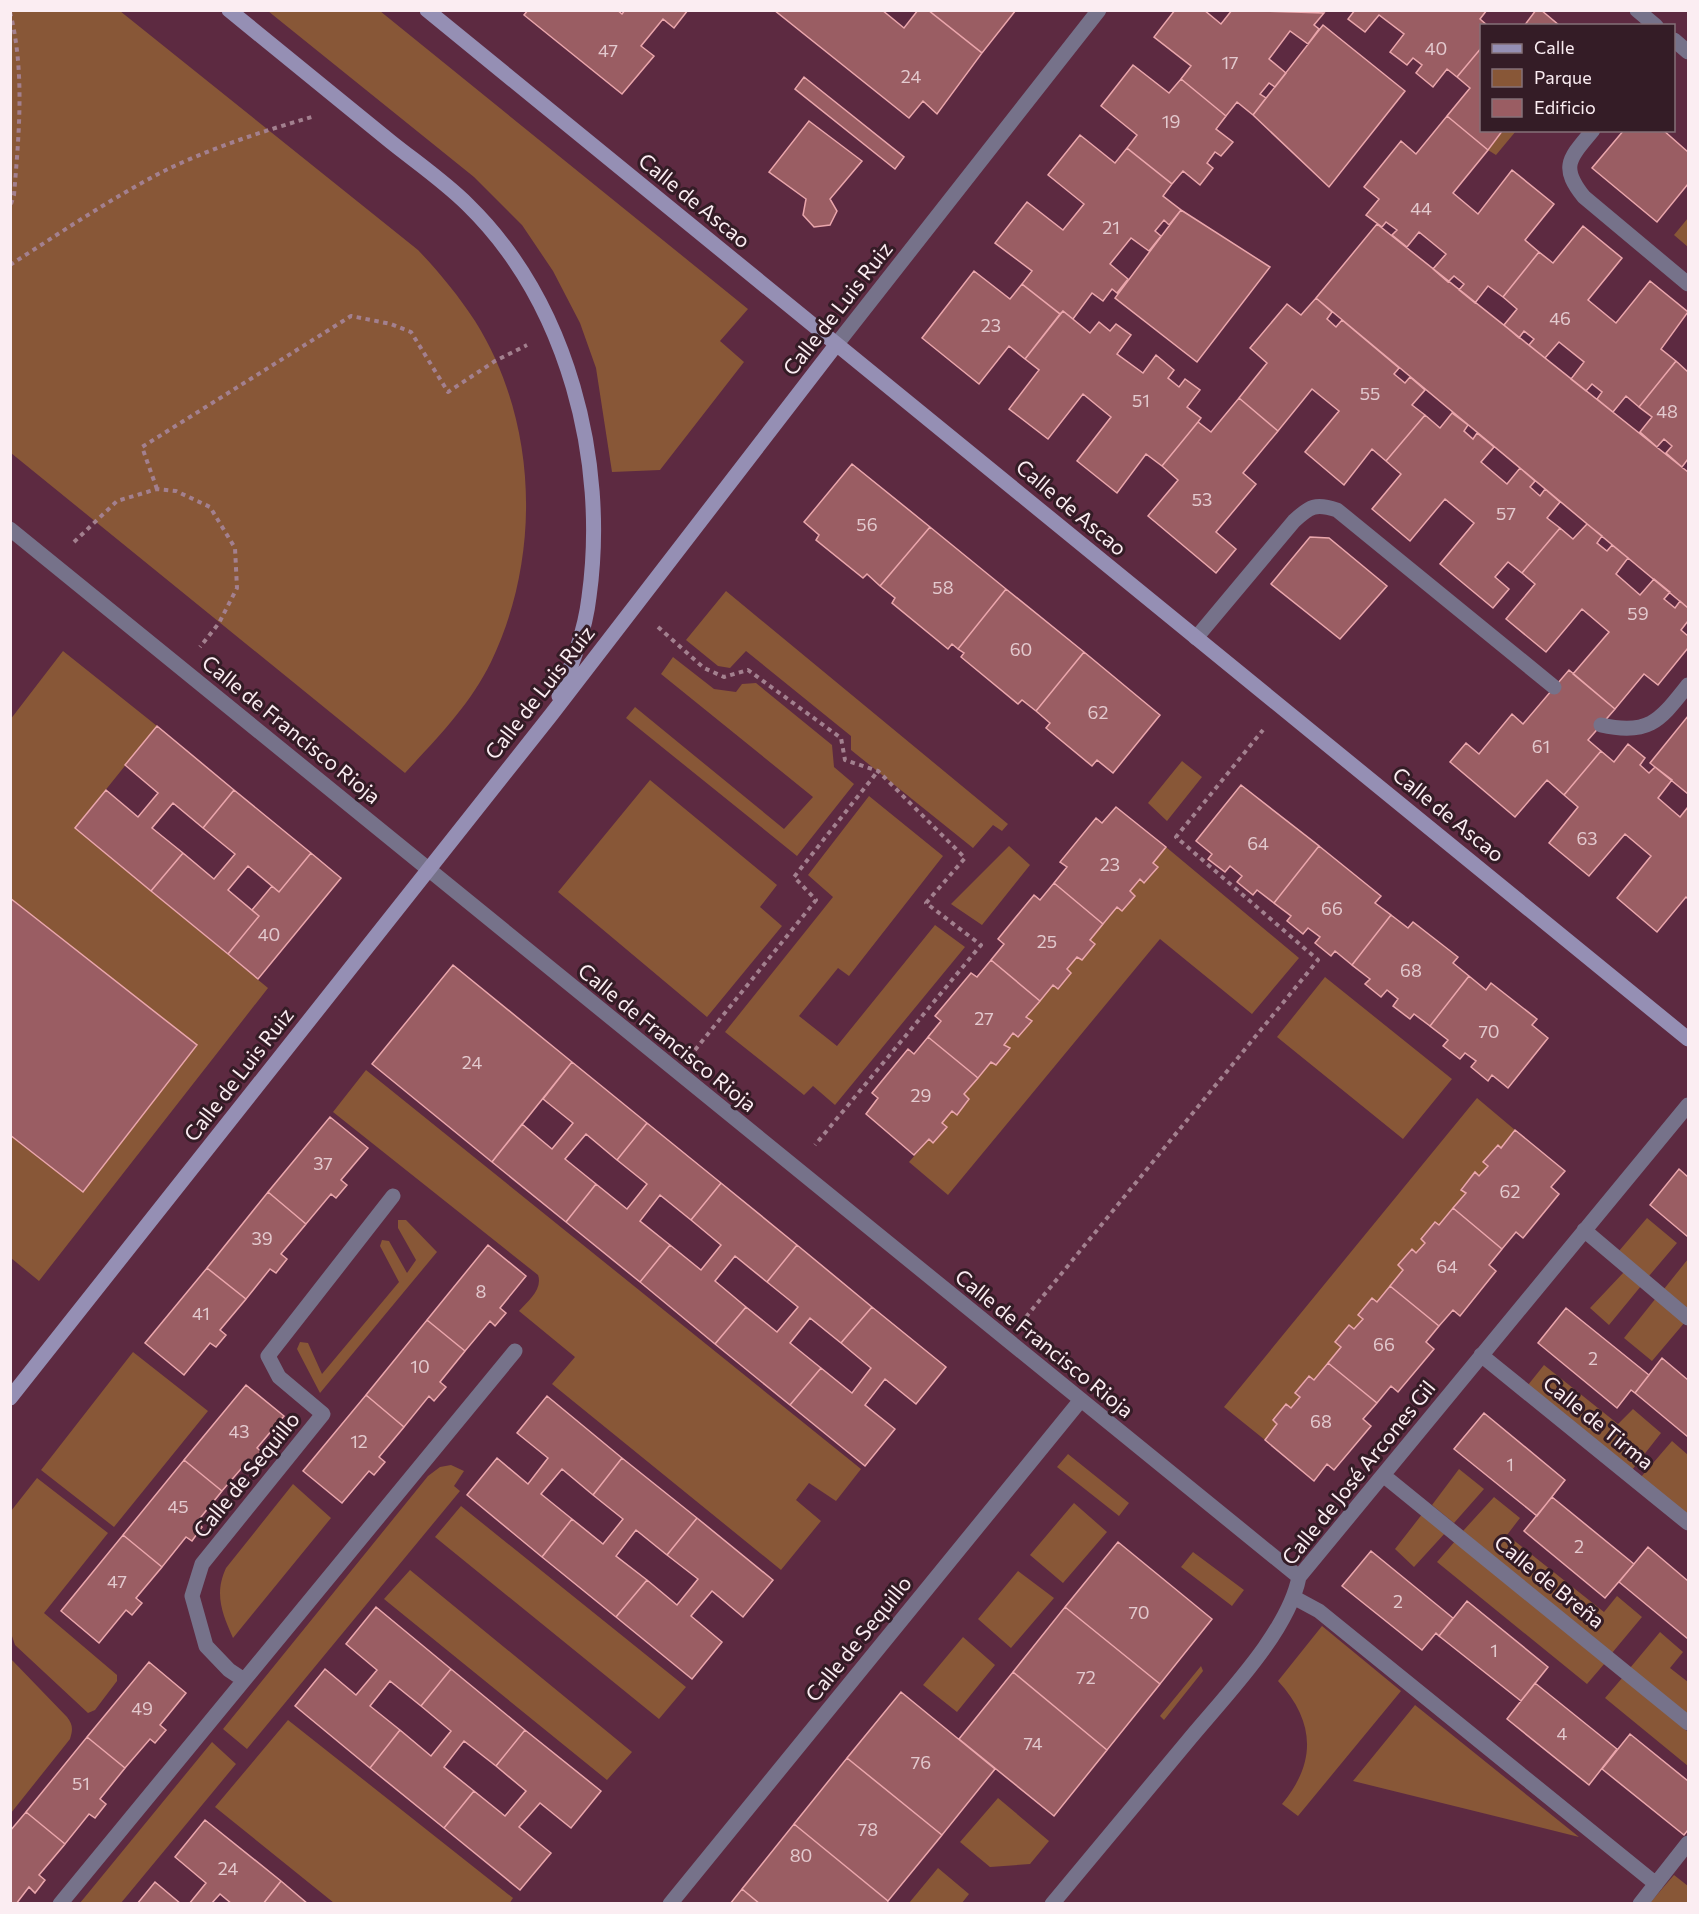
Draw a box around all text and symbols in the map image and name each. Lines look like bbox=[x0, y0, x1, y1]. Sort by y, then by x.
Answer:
legend bbox=[1480, 24, 1675, 132]
text: Calle bbox=[1534, 36, 1574, 58]
house number: 40 bbox=[1425, 37, 1447, 59]
house number: 47 bbox=[598, 39, 618, 61]
house number: 17 bbox=[1221, 51, 1239, 73]
house number: 24 bbox=[901, 65, 921, 87]
text: Parque bbox=[1534, 66, 1592, 88]
text: Edificio bbox=[1534, 96, 1596, 118]
house number: 19 bbox=[1162, 110, 1180, 132]
street label: Calle de Ascao bbox=[634, 147, 756, 252]
house number: 44 bbox=[1410, 197, 1432, 219]
house number: 21 bbox=[1102, 216, 1120, 238]
street label: Calle de Luis Ruiz bbox=[777, 236, 897, 380]
house number: 46 bbox=[1549, 307, 1571, 329]
house number: 23 bbox=[981, 314, 1001, 336]
house number: 55 bbox=[1360, 382, 1380, 404]
house number: 51 bbox=[1132, 389, 1150, 411]
house number: 48 bbox=[1656, 400, 1678, 422]
street label: Calle de Ascao bbox=[1012, 453, 1132, 560]
house number: 53 bbox=[1192, 488, 1212, 510]
house number: 57 bbox=[1496, 502, 1516, 524]
house number: 56 bbox=[856, 513, 878, 535]
house number: 58 bbox=[932, 576, 954, 598]
house number: 59 bbox=[1627, 602, 1649, 624]
street label: Calle de Luis Ruiz bbox=[479, 620, 599, 764]
house number: 60 bbox=[1010, 638, 1032, 660]
street label: Calle de Francisco Rioja bbox=[198, 649, 386, 808]
house number: 62 bbox=[1088, 701, 1108, 723]
house number: 61 bbox=[1532, 735, 1550, 757]
street label: Calle de Ascao bbox=[1388, 761, 1510, 866]
house number: 63 bbox=[1576, 827, 1598, 849]
house number: 64 bbox=[1247, 832, 1269, 854]
house number: 23 bbox=[1100, 853, 1120, 875]
house number: 66 bbox=[1321, 897, 1343, 919]
house number: 40 bbox=[258, 923, 280, 945]
house number: 25 bbox=[1037, 930, 1057, 952]
street label: Calle de Francisco Rioja bbox=[574, 957, 762, 1116]
house number: 68 bbox=[1400, 959, 1422, 981]
street label: Calle de Luis Ruiz bbox=[178, 1002, 298, 1146]
house number: 27 bbox=[974, 1007, 994, 1029]
house number: 70 bbox=[1478, 1020, 1500, 1042]
house number: 24 bbox=[462, 1051, 482, 1073]
house number: 29 bbox=[911, 1084, 931, 1106]
house number: 37 bbox=[313, 1152, 333, 1174]
house number: 62 bbox=[1500, 1180, 1520, 1202]
house number: 39 bbox=[251, 1227, 273, 1249]
house number: 64 bbox=[1436, 1255, 1458, 1277]
street label: Calle de Francisco Rioja bbox=[951, 1263, 1139, 1422]
house number: 8 bbox=[476, 1280, 487, 1302]
house number: 41 bbox=[192, 1302, 210, 1324]
house number: 66 bbox=[1373, 1333, 1395, 1355]
house number: 2 bbox=[1588, 1347, 1598, 1369]
house number: 10 bbox=[410, 1355, 430, 1377]
street label: Calle de Tirma bbox=[1539, 1370, 1659, 1474]
street label: Calle de José Arcones Gil bbox=[1276, 1375, 1440, 1569]
street label: Calle de Sequillo bbox=[188, 1406, 304, 1542]
house number: 68 bbox=[1310, 1410, 1332, 1432]
house number: 43 bbox=[228, 1420, 250, 1442]
house number: 12 bbox=[350, 1430, 368, 1452]
house number: 1 bbox=[1506, 1453, 1514, 1475]
house number: 45 bbox=[167, 1495, 189, 1517]
street label: Calle de Breña bbox=[1490, 1529, 1610, 1633]
house number: 2 bbox=[1574, 1535, 1584, 1557]
house number: 47 bbox=[107, 1570, 127, 1592]
street label: Calle de Sequillo bbox=[800, 1570, 916, 1706]
house number: 2 bbox=[1393, 1590, 1403, 1612]
house number: 70 bbox=[1128, 1601, 1150, 1623]
house number: 1 bbox=[1490, 1639, 1498, 1661]
house number: 72 bbox=[1076, 1666, 1096, 1688]
house number: 49 bbox=[131, 1697, 153, 1719]
house number: 4 bbox=[1557, 1722, 1568, 1744]
house number: 74 bbox=[1023, 1732, 1043, 1754]
house number: 76 bbox=[911, 1751, 931, 1773]
house number: 51 bbox=[72, 1772, 90, 1794]
house number: 78 bbox=[858, 1818, 878, 1840]
house number: 80 bbox=[790, 1844, 812, 1866]
house number: 24 bbox=[218, 1857, 238, 1879]

